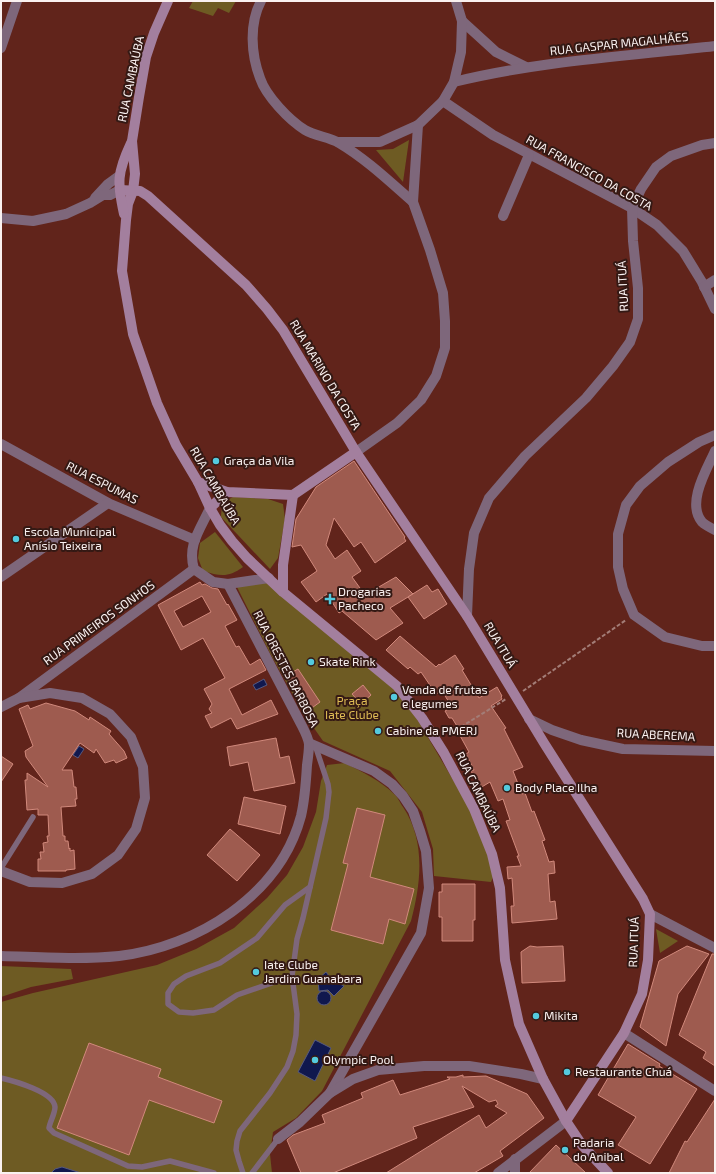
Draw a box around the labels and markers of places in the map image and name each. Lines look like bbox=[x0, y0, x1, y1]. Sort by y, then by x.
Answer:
place label: Graça da Vila bbox=[224, 453, 294, 468]
marker: Graça da Vila bbox=[211, 456, 221, 466]
place label: Escola Municipal Anísio Teixeira bbox=[24, 524, 116, 552]
marker: Escola Municipal Anísio Teixeira bbox=[11, 534, 21, 544]
place label: Drogarias Pacheco bbox=[338, 584, 391, 612]
marker: Drogarias Pacheco bbox=[325, 594, 335, 604]
place label: Skate Rink bbox=[319, 654, 376, 668]
marker: Skate Rink bbox=[306, 657, 316, 667]
place label: Venda de frutas e legumes bbox=[402, 682, 488, 710]
marker: Venda de frutas e legumes bbox=[389, 692, 399, 702]
place label: Cabine da PMERJ bbox=[386, 723, 477, 737]
marker: Cabine da PMERJ bbox=[373, 726, 383, 736]
place label: Body Place Ilha bbox=[515, 780, 597, 794]
marker: Body Place Ilha bbox=[502, 783, 512, 793]
place label: Iate Clube Jardim Guanabara bbox=[264, 957, 362, 985]
marker: Iate Clube Jardim Guanabara bbox=[251, 967, 261, 977]
place label: Mikita bbox=[544, 1008, 578, 1022]
marker: Mikita bbox=[531, 1011, 541, 1021]
place label: Olympic Pool bbox=[323, 1052, 394, 1066]
marker: Olympic Pool bbox=[310, 1055, 320, 1065]
place label: Restaurante Chuá bbox=[575, 1064, 672, 1078]
marker: Restaurante Chuá bbox=[562, 1067, 572, 1077]
place label: Padaria do Anibal bbox=[573, 1135, 624, 1163]
marker: Padaria do Anibal bbox=[560, 1145, 570, 1155]

